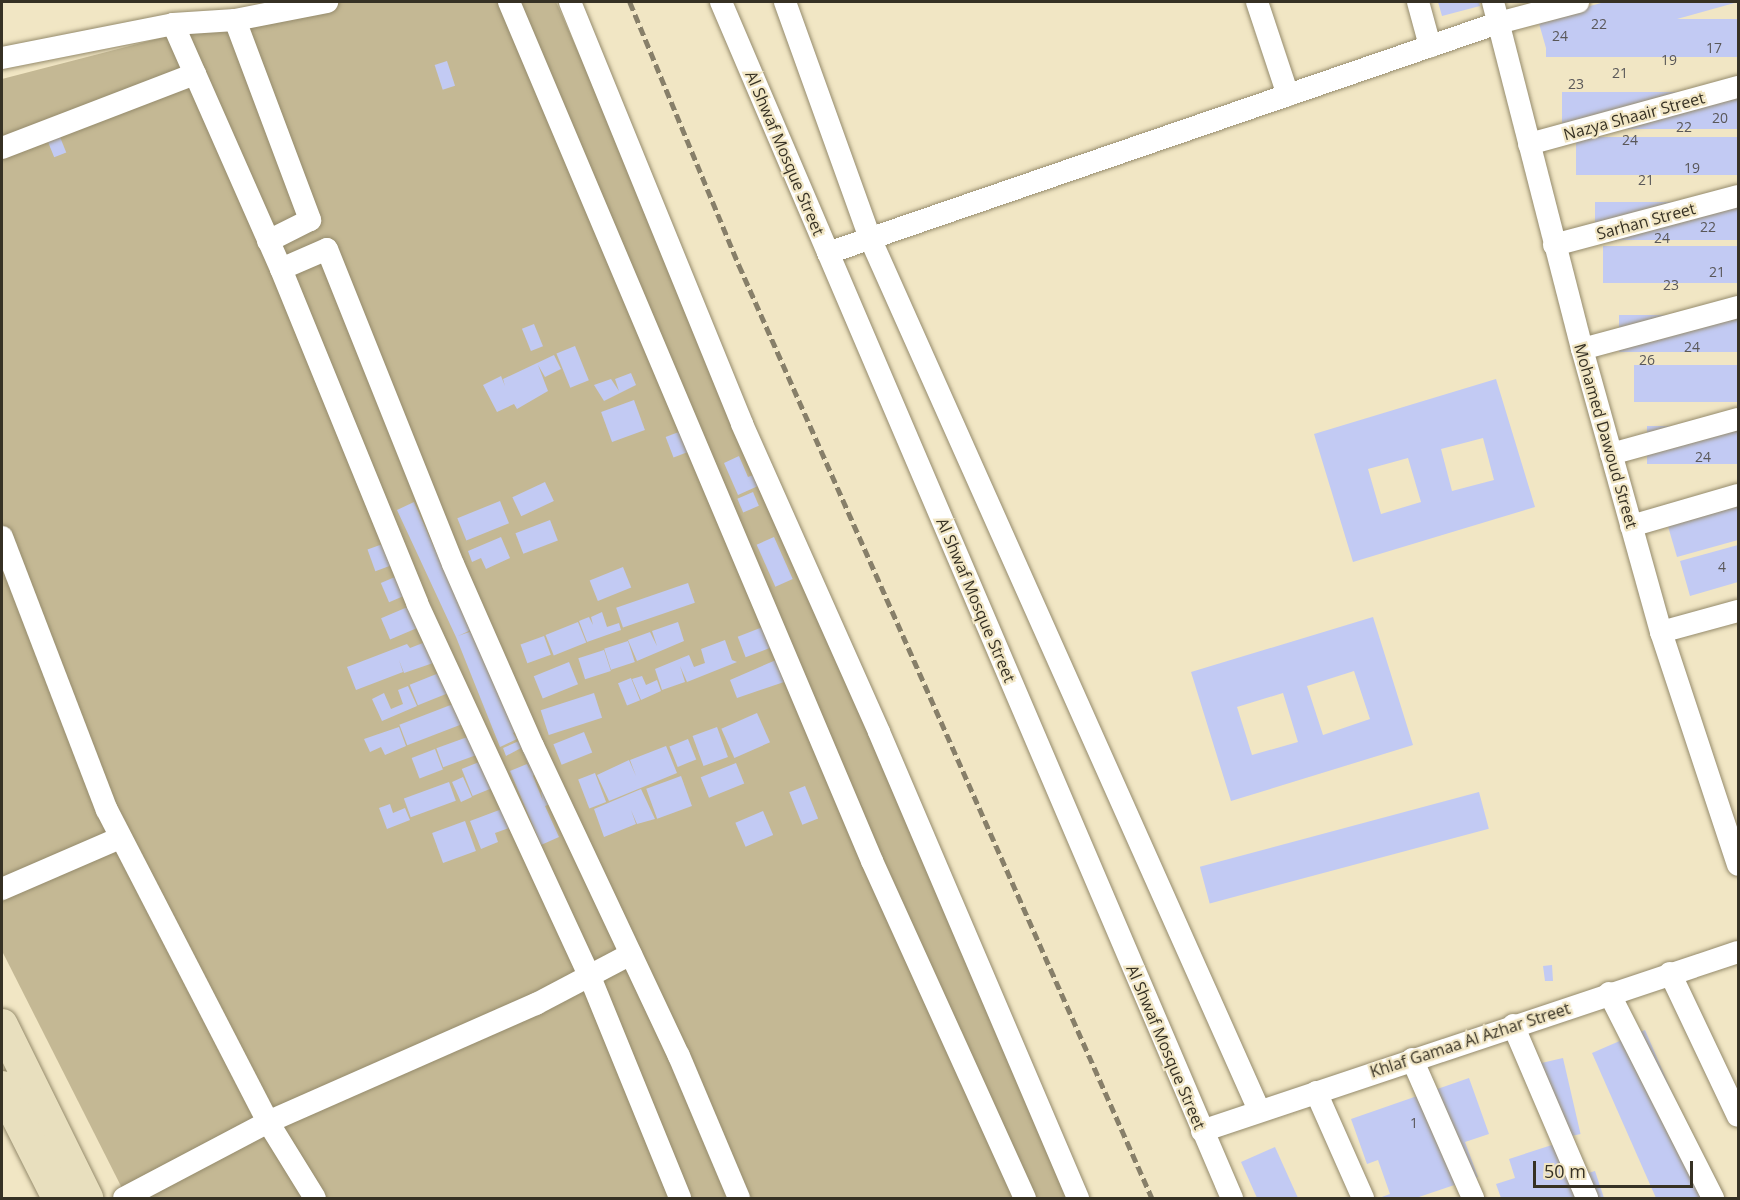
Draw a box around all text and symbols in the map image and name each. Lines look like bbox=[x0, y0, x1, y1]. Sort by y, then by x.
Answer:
house number: 22 bbox=[1591, 16, 1607, 32]
house number: 24 bbox=[1552, 28, 1568, 44]
house number: 17 bbox=[1706, 40, 1722, 56]
house number: 19 bbox=[1661, 52, 1677, 68]
house number: 21 bbox=[1612, 65, 1628, 81]
street label: Al Shwaf Mosque Street bbox=[742, 68, 828, 238]
house number: 23 bbox=[1568, 76, 1584, 92]
street label: Nazya Shaair Street bbox=[1561, 88, 1707, 144]
house number: 20 bbox=[1712, 110, 1728, 126]
house number: 22 bbox=[1676, 119, 1692, 135]
house number: 24 bbox=[1622, 132, 1638, 148]
house number: 19 bbox=[1684, 160, 1700, 176]
house number: 21 bbox=[1638, 172, 1654, 188]
street label: Sarhan Street bbox=[1594, 199, 1698, 243]
house number: 22 bbox=[1700, 219, 1716, 235]
house number: 24 bbox=[1654, 230, 1670, 246]
house number: 21 bbox=[1709, 264, 1725, 280]
house number: 23 bbox=[1663, 277, 1679, 293]
house number: 24 bbox=[1684, 339, 1700, 355]
street label: Mohamed Dawoud Street bbox=[1570, 341, 1642, 531]
house number: 26 bbox=[1639, 352, 1655, 368]
house number: 24 bbox=[1695, 449, 1711, 465]
street label: Al Shwaf Mosque Street bbox=[933, 515, 1019, 685]
house number: 4 bbox=[1718, 559, 1726, 575]
street label: Al Shwaf Mosque Street bbox=[1123, 962, 1209, 1132]
street label: Khlaf Gamaa Al Azhar Street bbox=[1367, 999, 1573, 1081]
house number: 1 bbox=[1410, 1115, 1418, 1131]
scale bar bbox=[1536, 1149, 1696, 1187]
text: 50 m bbox=[1544, 1159, 1586, 1183]

